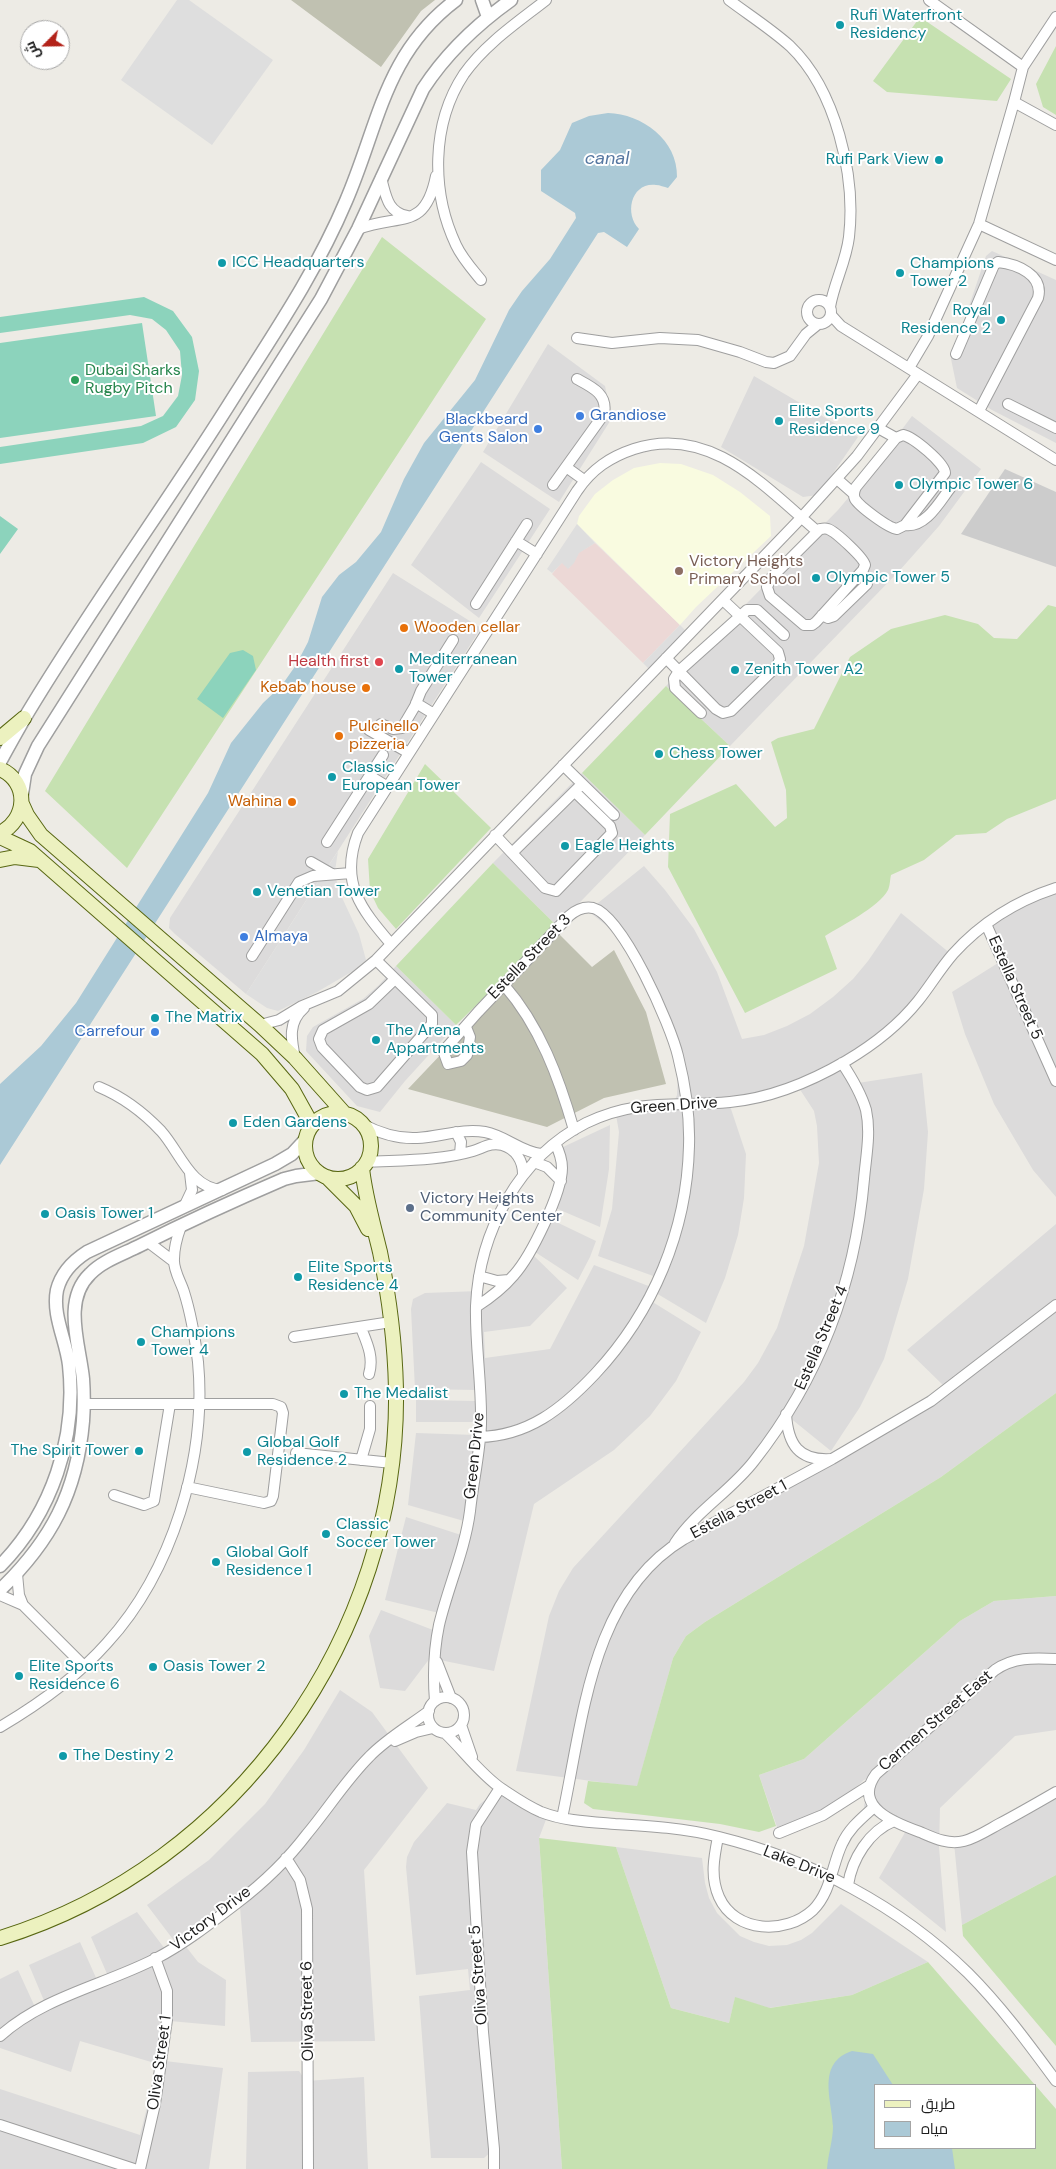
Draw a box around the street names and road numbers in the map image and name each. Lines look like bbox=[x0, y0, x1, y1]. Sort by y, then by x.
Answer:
street label: Estella Street 3 bbox=[485, 910, 575, 1004]
street label: Estella Street 5 bbox=[984, 933, 1046, 1043]
street label: Green Drive bbox=[630, 1093, 718, 1119]
street label: Estella Street 4 bbox=[791, 1283, 853, 1393]
street label: Green Drive bbox=[461, 1412, 489, 1500]
street label: Estella Street 1 bbox=[687, 1477, 791, 1543]
street label: Carmen Street East bbox=[875, 1666, 997, 1776]
street label: Lake Drive bbox=[760, 1842, 838, 1888]
street label: Victory Drive bbox=[167, 1882, 255, 1956]
street label: Oliva Street 5 bbox=[466, 1924, 492, 2026]
street label: Oliva Street 6 bbox=[298, 1961, 318, 2061]
street label: Oliva Street 1 bbox=[144, 2014, 176, 2112]

